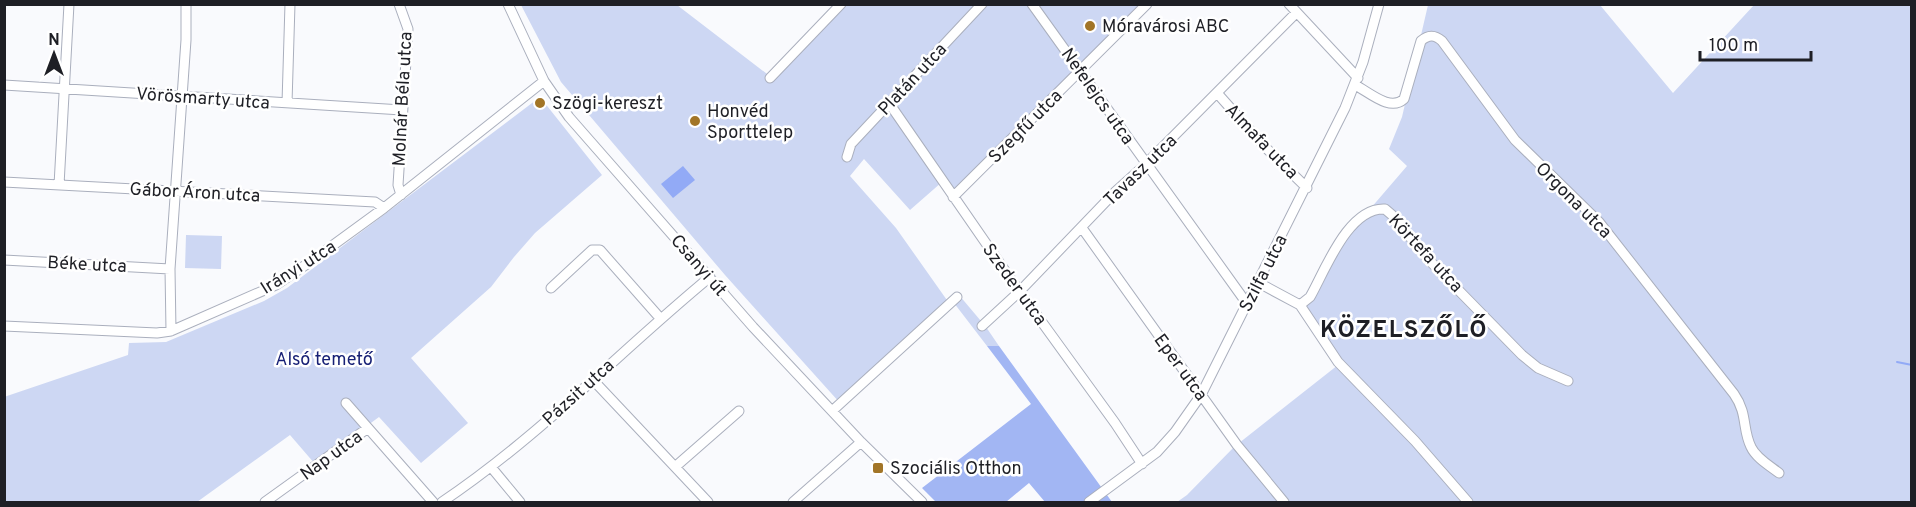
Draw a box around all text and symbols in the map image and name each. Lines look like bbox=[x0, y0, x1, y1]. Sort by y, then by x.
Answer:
place label: Móravárosi ABC bbox=[1102, 16, 1229, 39]
marker: Móravárosi ABC bbox=[1083, 19, 1097, 33]
north arrow bbox=[24, 24, 84, 84]
scale bar bbox=[1700, 24, 1811, 62]
text: N bbox=[48, 31, 60, 51]
street label: Molnár Béla utca bbox=[388, 31, 419, 167]
text: 100 m bbox=[1709, 35, 1758, 58]
street label: Platán utca bbox=[874, 39, 953, 121]
street label: Nefelejcs utca bbox=[1055, 44, 1139, 150]
street label: Vörösmarty utca bbox=[135, 83, 270, 116]
street label: Szegfű utca bbox=[984, 85, 1068, 169]
place label: Szögi-kereszt bbox=[552, 93, 663, 116]
marker: Szögi-kereszt bbox=[533, 96, 547, 110]
street label: Almafa utca bbox=[1219, 99, 1303, 185]
place label: Honvéd Sporttelep bbox=[707, 101, 793, 145]
marker: Honvéd Sporttelep bbox=[688, 114, 702, 128]
street label: Tavasz utca bbox=[1099, 130, 1183, 212]
street label: Orgona utca bbox=[1530, 158, 1616, 244]
street label: Gábor Áron utca bbox=[129, 177, 261, 208]
street label: Körtefa utca bbox=[1383, 210, 1467, 298]
street label: Csanyi út bbox=[665, 230, 731, 302]
street label: Szilfa utca bbox=[1235, 231, 1294, 316]
street label: Irányi utca bbox=[257, 236, 341, 301]
street label: Szeder utca bbox=[976, 239, 1051, 330]
street label: Béke utca bbox=[47, 252, 127, 279]
district label: KÖZELSZŐLŐ bbox=[1320, 314, 1488, 346]
street label: Eper utca bbox=[1148, 330, 1212, 406]
park label: Alsó temető bbox=[275, 349, 374, 372]
street label: Pázsit utca bbox=[538, 355, 620, 431]
street label: Nap utca bbox=[296, 426, 368, 486]
place label: Szociális Otthon bbox=[890, 458, 1022, 481]
marker: Szociális Otthon bbox=[871, 461, 885, 475]

